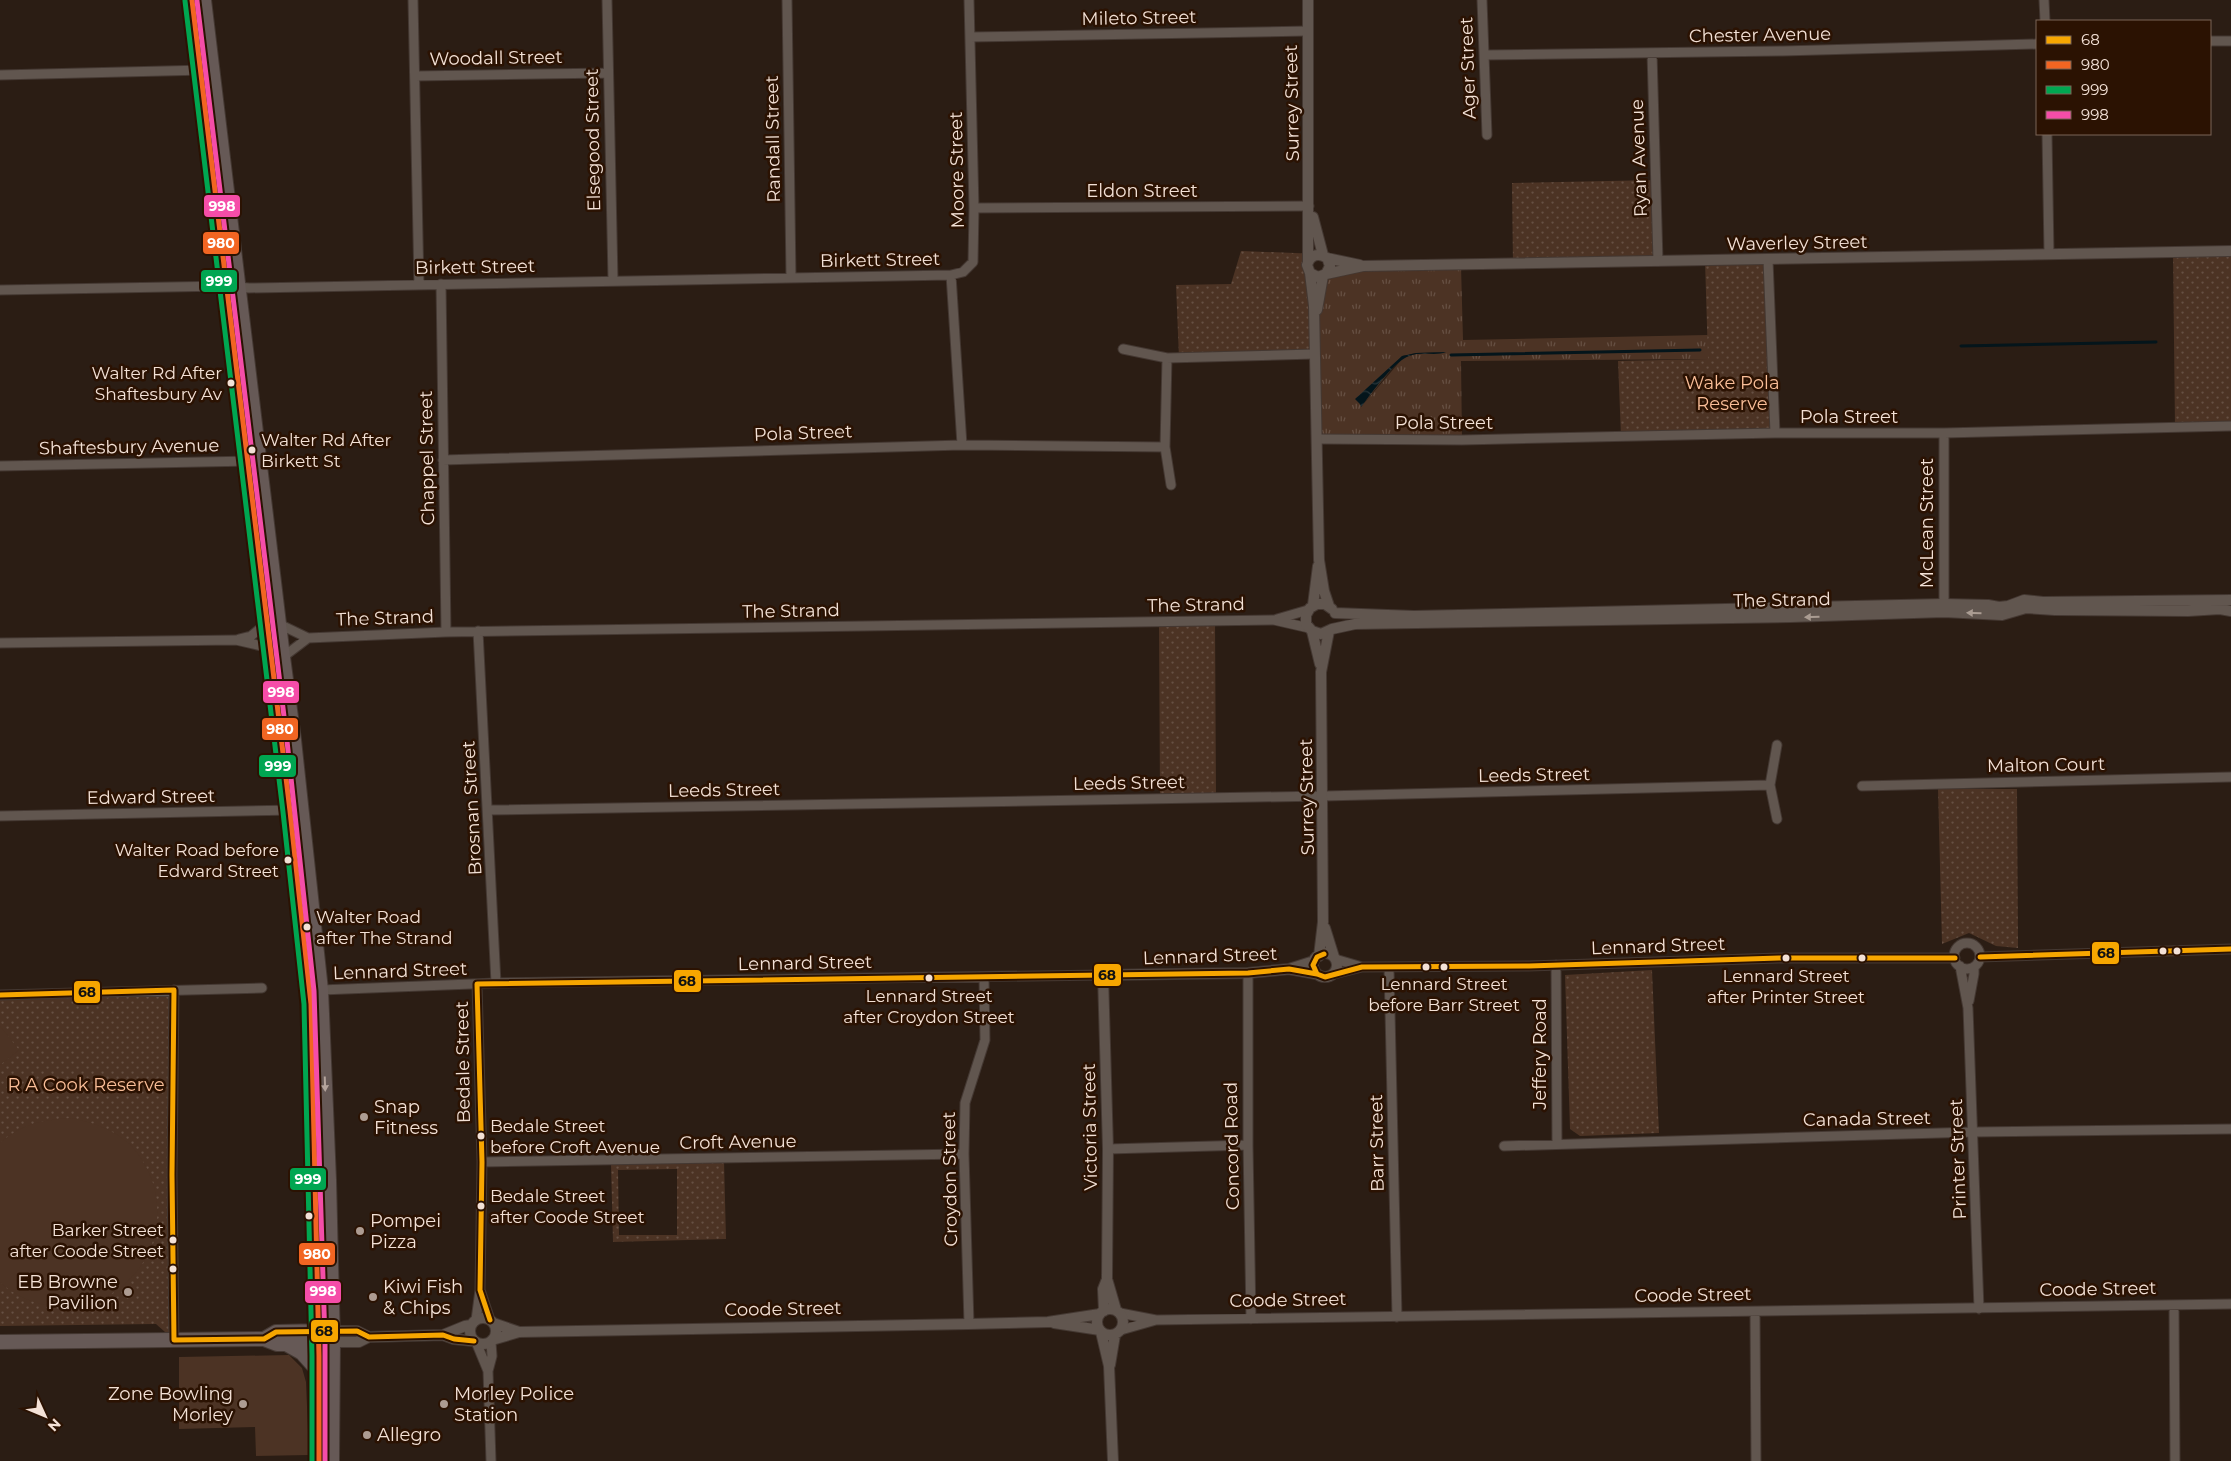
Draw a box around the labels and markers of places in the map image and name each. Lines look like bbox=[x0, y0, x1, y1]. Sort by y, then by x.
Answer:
place label: Walter Rd After Shaftesbury Av bbox=[92, 363, 223, 404]
marker: Walter Rd After Shaftesbury Av bbox=[226, 378, 236, 388]
place label: Walter Rd After Birkett St bbox=[261, 430, 392, 471]
marker: Walter Rd After Birkett St bbox=[247, 445, 257, 455]
place label: Walter Road before Edward Street bbox=[115, 840, 279, 881]
marker: Walter Road before Edward Street bbox=[283, 855, 293, 865]
place label: Walter Road after The Strand bbox=[316, 907, 452, 948]
marker: Walter Road after The Strand bbox=[302, 922, 312, 932]
unlabelled marker bbox=[2158, 946, 2168, 956]
unlabelled marker bbox=[2172, 946, 2182, 956]
marker: Lennard Street after Printer Street bbox=[1781, 953, 1791, 963]
unlabelled marker bbox=[1857, 953, 1867, 963]
unlabelled marker bbox=[1421, 962, 1431, 972]
marker: Lennard Street before Barr Street bbox=[1439, 962, 1449, 972]
place label: Lennard Street after Printer Street bbox=[1707, 966, 1865, 1007]
marker: Lennard Street after Croydon Street bbox=[924, 973, 934, 983]
place label: Lennard Street before Barr Street bbox=[1368, 974, 1520, 1015]
place label: Lennard Street after Croydon Street bbox=[843, 986, 1015, 1027]
place label: Snap Fitness bbox=[374, 1096, 438, 1139]
marker: Snap Fitness bbox=[358, 1111, 370, 1123]
place label: Bedale Street before Croft Avenue bbox=[490, 1116, 660, 1157]
marker: Bedale Street before Croft Avenue bbox=[476, 1131, 486, 1141]
place label: Bedale Street after Coode Street bbox=[490, 1186, 645, 1227]
marker: Bedale Street after Coode Street bbox=[476, 1201, 486, 1211]
place label: Pompei Pizza bbox=[370, 1210, 441, 1253]
unlabelled marker bbox=[304, 1211, 314, 1221]
place label: Barker Street after Coode Street bbox=[9, 1220, 164, 1261]
marker: Pompei Pizza bbox=[354, 1225, 366, 1237]
marker: Barker Street after Coode Street bbox=[168, 1235, 178, 1245]
unlabelled marker bbox=[168, 1264, 178, 1274]
place label: EB Browne Pavilion bbox=[17, 1271, 118, 1314]
place label: Kiwi Fish & Chips bbox=[383, 1276, 463, 1319]
marker: EB Browne Pavilion bbox=[122, 1286, 134, 1298]
marker: Kiwi Fish & Chips bbox=[367, 1291, 379, 1303]
place label: Zone Bowling Morley bbox=[108, 1383, 233, 1426]
place label: Morley Police Station bbox=[454, 1383, 574, 1426]
marker: Zone Bowling Morley bbox=[237, 1398, 249, 1410]
marker: Morley Police Station bbox=[438, 1398, 450, 1410]
place label: Allegro bbox=[377, 1424, 441, 1446]
marker: Allegro bbox=[361, 1429, 373, 1441]

